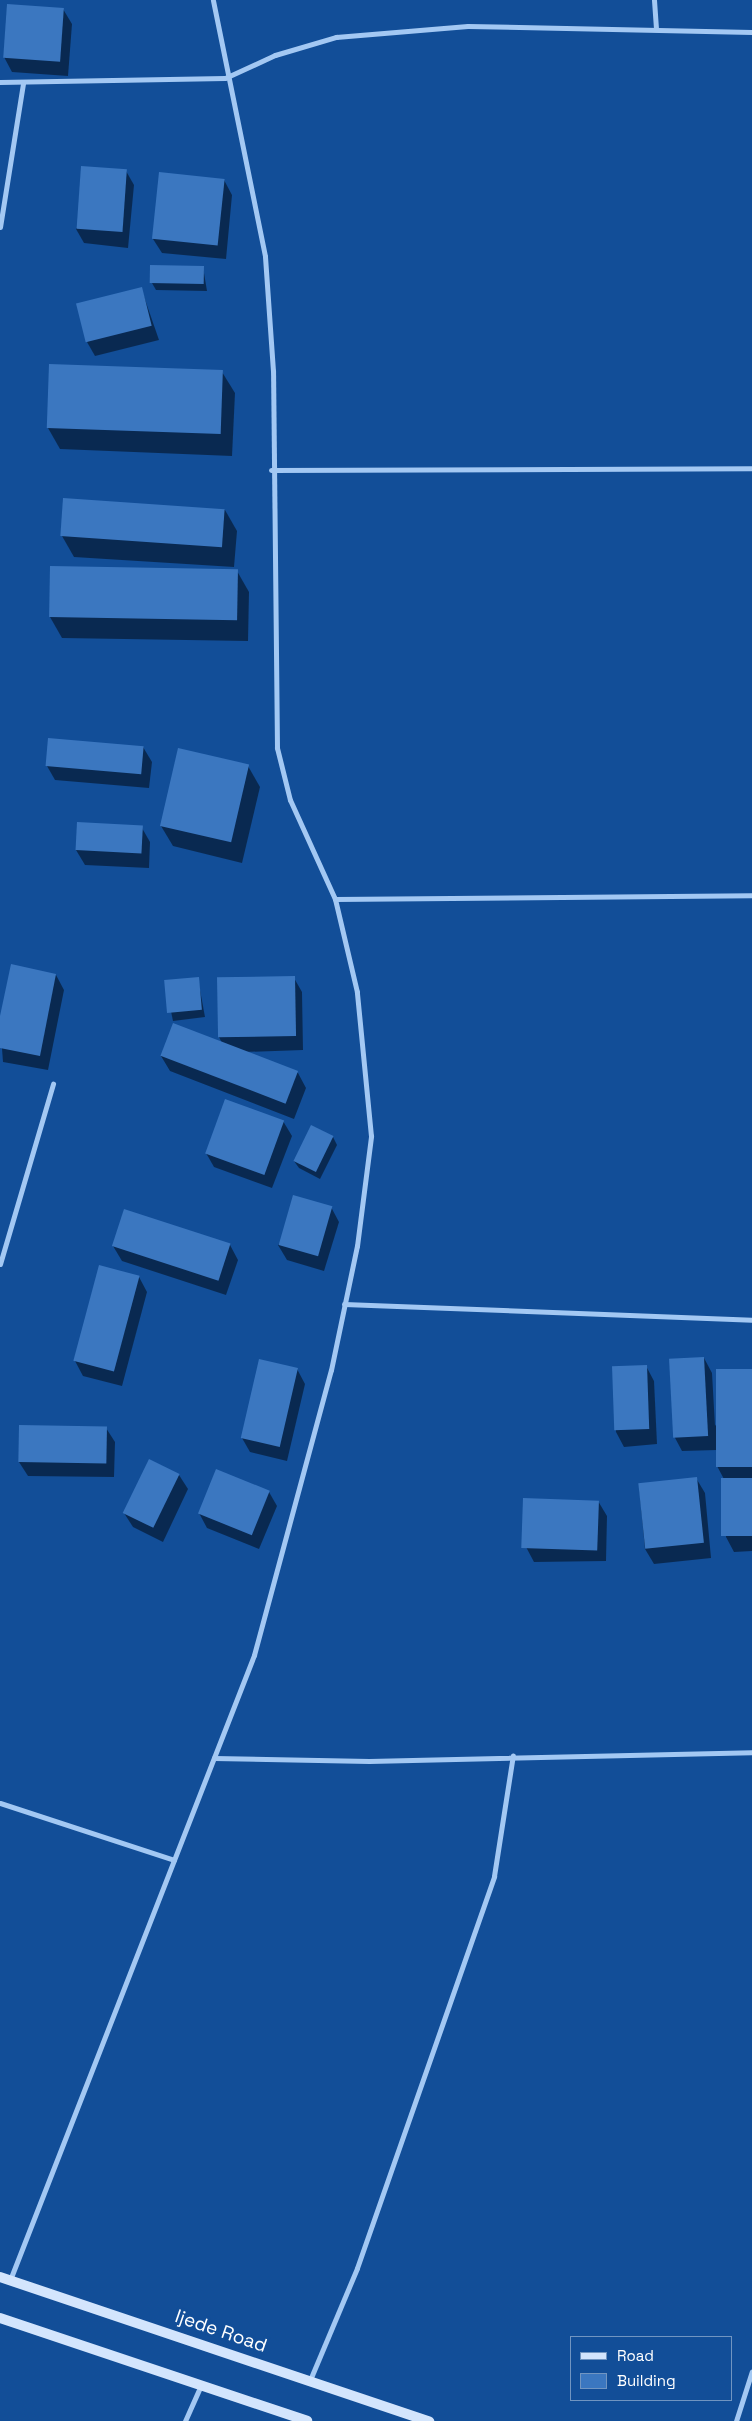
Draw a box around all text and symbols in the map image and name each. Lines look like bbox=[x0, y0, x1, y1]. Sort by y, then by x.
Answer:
street label: Ijede Road bbox=[172, 2305, 270, 2357]
legend bbox=[570, 2336, 732, 2401]
text: Road bbox=[617, 2346, 654, 2365]
text: Building bbox=[617, 2371, 676, 2390]

